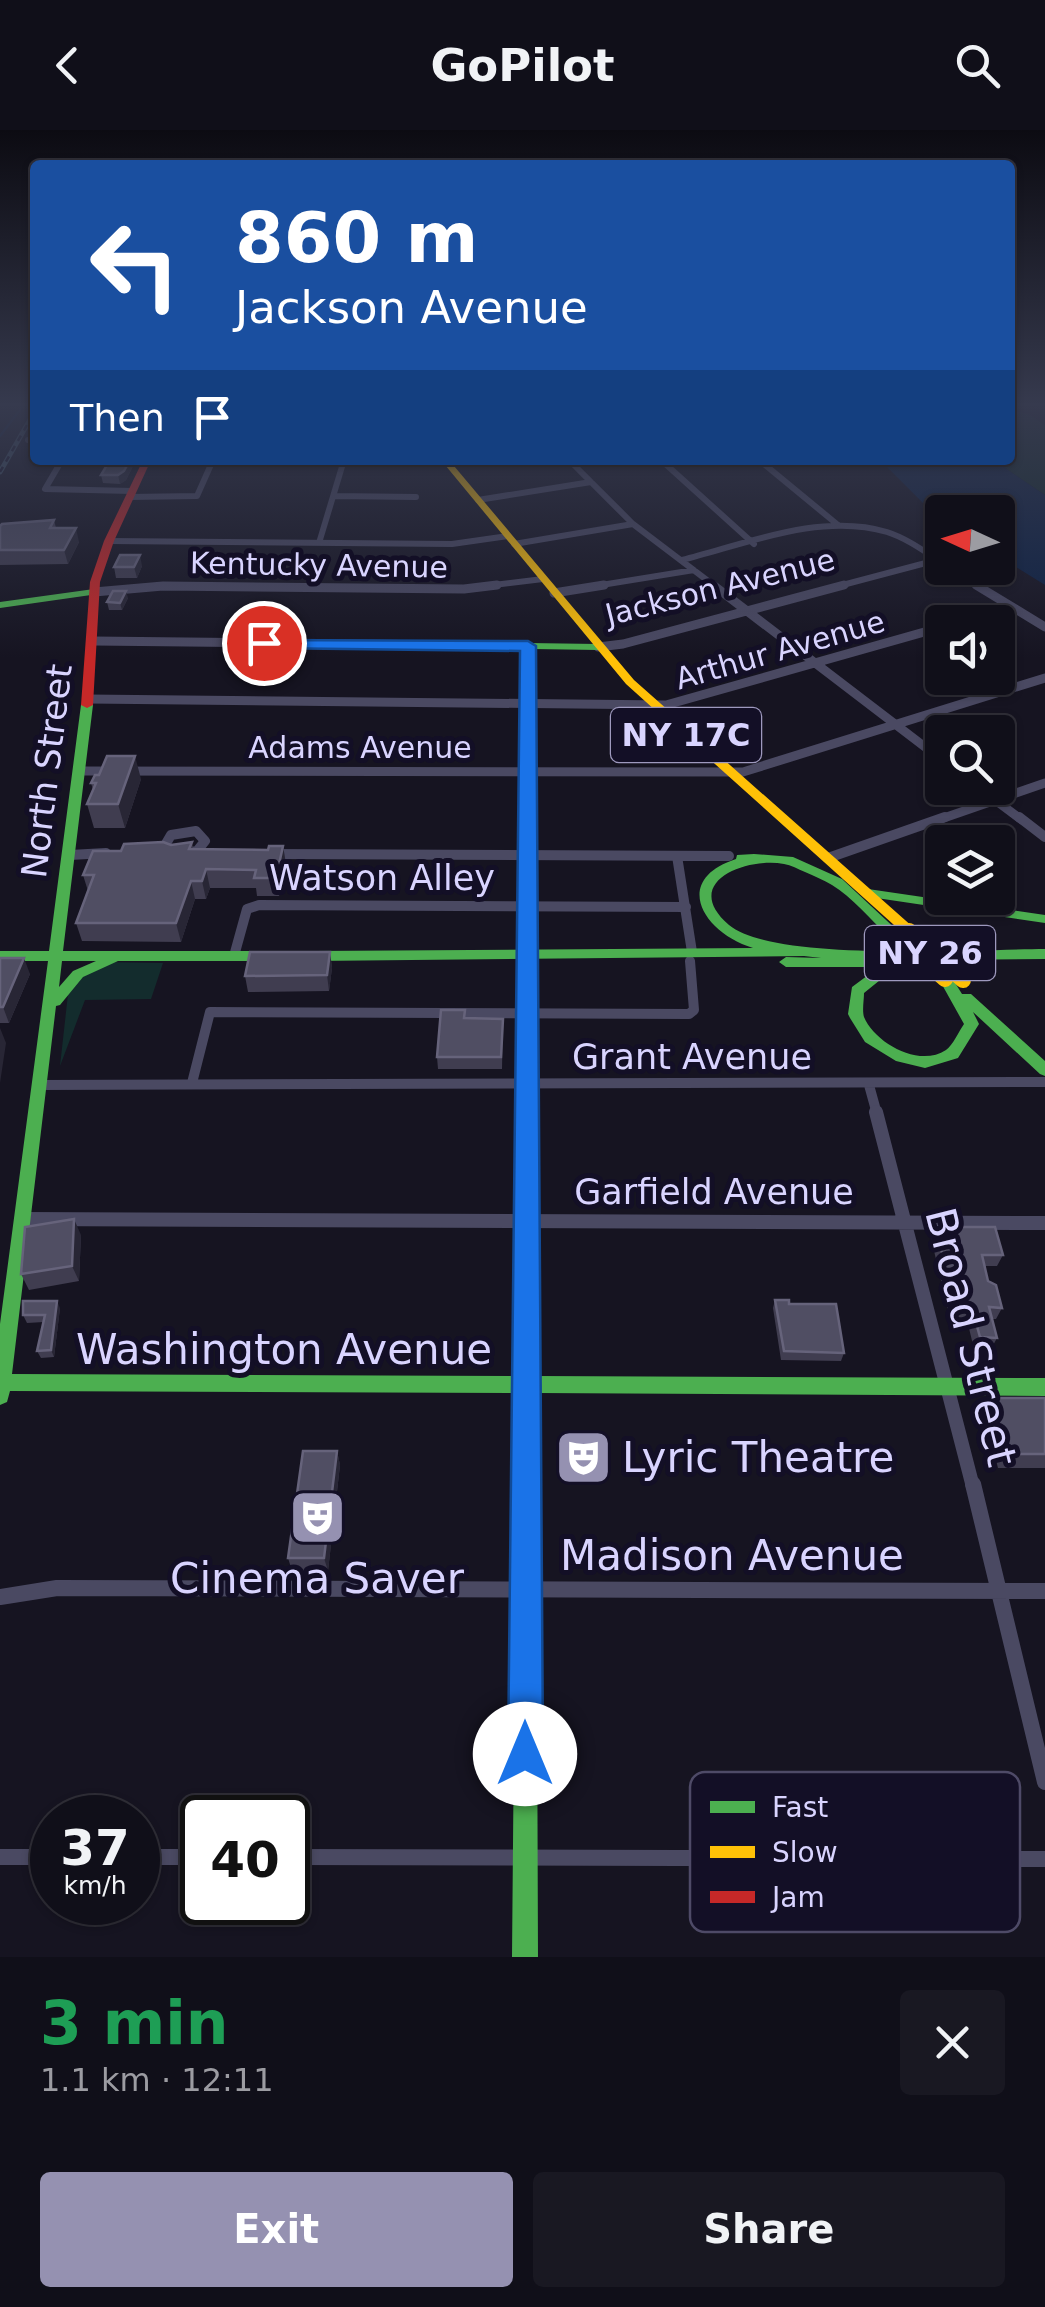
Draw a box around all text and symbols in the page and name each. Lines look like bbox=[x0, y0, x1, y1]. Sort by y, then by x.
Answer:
icon: back bbox=[40, 38, 95, 93]
icon: search bbox=[950, 38, 1005, 93]
text: GoPilot bbox=[430, 39, 615, 92]
text: 860 m bbox=[235, 197, 478, 279]
icon: left bbox=[70, 200, 200, 330]
text: Jackson Avenue bbox=[235, 281, 588, 334]
icon: arrive bbox=[185, 390, 240, 445]
text: Then bbox=[70, 396, 165, 440]
north arrow bbox=[925, 495, 1015, 585]
map controls bbox=[925, 495, 1015, 915]
street label: Jackson Avenue bbox=[600, 542, 838, 633]
street label: Kentucky Avenue bbox=[190, 545, 448, 585]
pin bbox=[222, 601, 307, 686]
street label: Arthur Avenue bbox=[671, 603, 889, 697]
button: sound bbox=[925, 605, 1015, 695]
icon: arrive bbox=[237, 616, 292, 671]
street label: North Street bbox=[14, 662, 80, 880]
road number: NY 17C bbox=[611, 708, 761, 762]
button: search bbox=[925, 715, 1015, 805]
street label: Adams Avenue bbox=[248, 730, 472, 765]
button: layers bbox=[925, 825, 1015, 915]
street label: Watson Alley bbox=[269, 858, 495, 898]
road number: NY 26 bbox=[865, 926, 995, 980]
street label: Grant Avenue bbox=[572, 1037, 812, 1077]
street label: Garfield Avenue bbox=[574, 1172, 854, 1212]
street label: Broad Street bbox=[915, 1203, 1027, 1471]
street label: Washington Avenue bbox=[76, 1325, 492, 1374]
theatre icon: Lyric Theatre bbox=[553, 1427, 613, 1487]
place label: Lyric Theatre bbox=[622, 1433, 894, 1482]
theatre icon: Cinema Saver bbox=[287, 1488, 347, 1548]
street label: Madison Avenue bbox=[560, 1531, 904, 1580]
place label: Cinema Saver bbox=[170, 1554, 465, 1603]
position arrow bbox=[473, 1702, 577, 1806]
legend bbox=[690, 1772, 1020, 1932]
text: Fast bbox=[772, 1791, 828, 1824]
speed limit sign: 40 bbox=[180, 1795, 310, 1925]
text: 37 bbox=[60, 1819, 130, 1877]
text: Slow bbox=[772, 1836, 838, 1869]
text: km/h bbox=[63, 1871, 127, 1900]
text: Jam bbox=[770, 1881, 825, 1914]
text: 3 min bbox=[40, 1988, 228, 2058]
button: close bbox=[900, 1990, 1005, 2095]
text: 1.1 km · 12:11 bbox=[40, 2061, 274, 2099]
button: Exit bbox=[40, 2172, 513, 2287]
button: Share bbox=[533, 2172, 1005, 2287]

